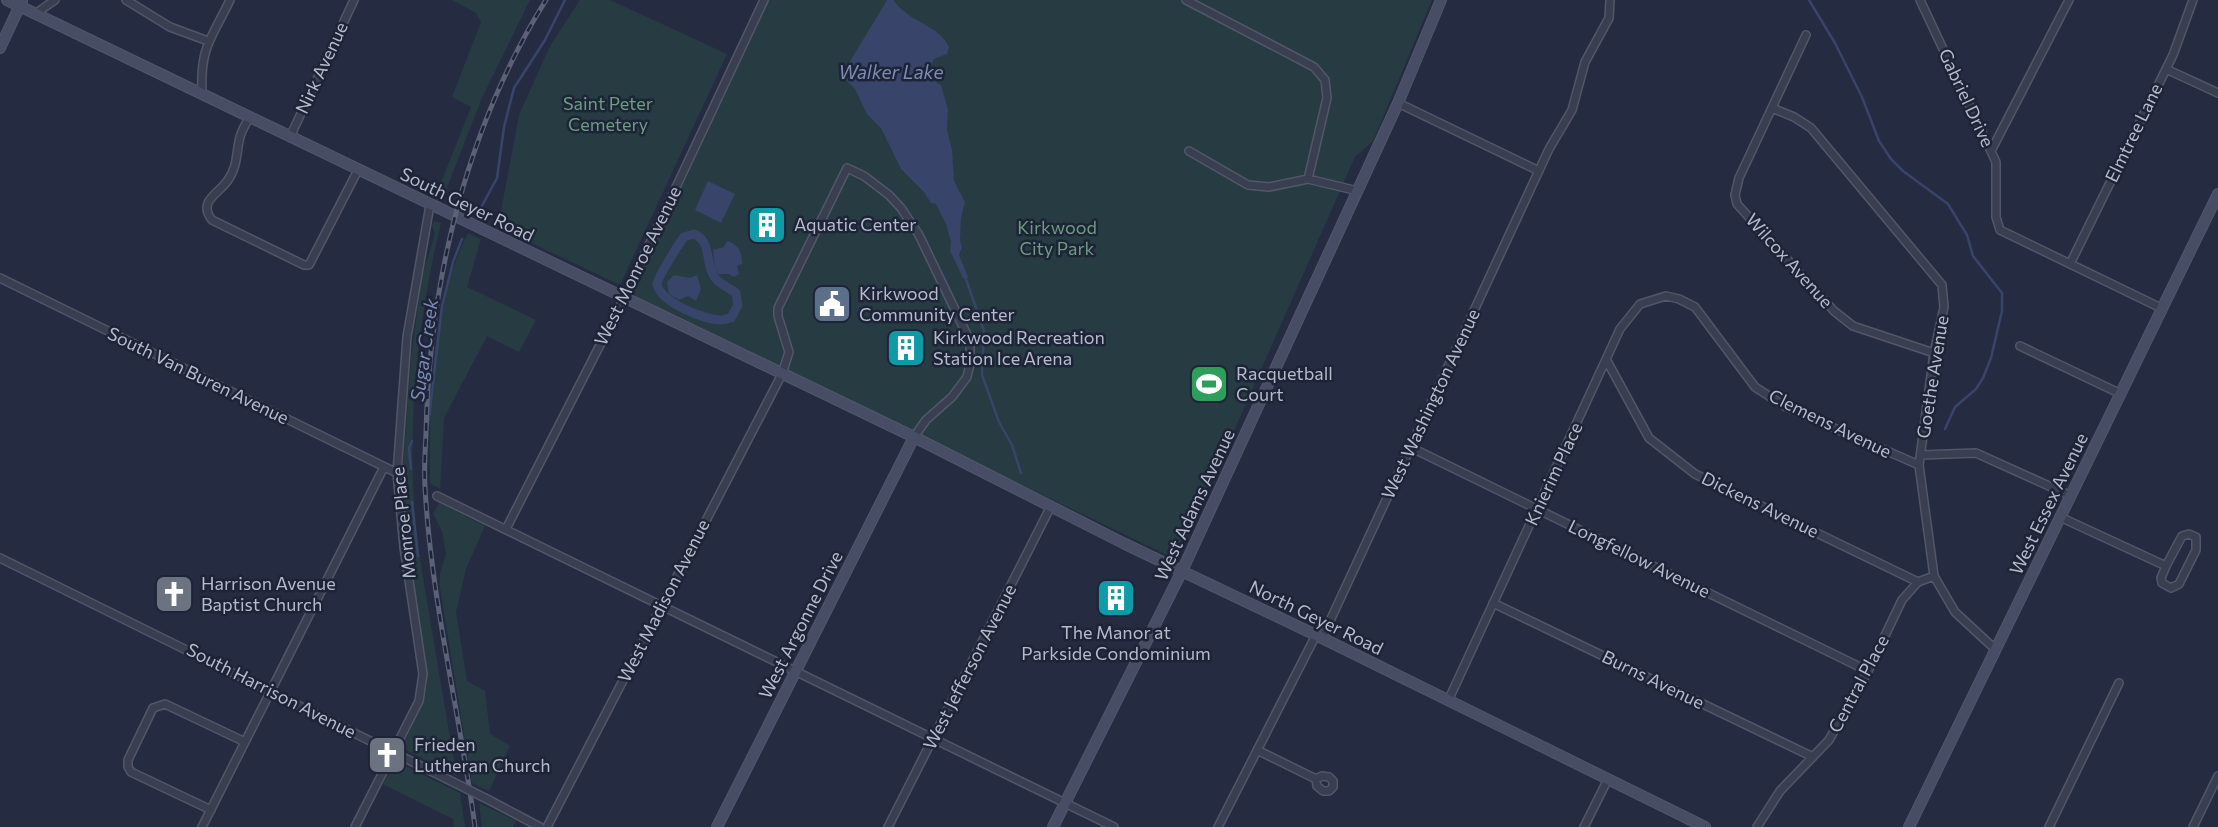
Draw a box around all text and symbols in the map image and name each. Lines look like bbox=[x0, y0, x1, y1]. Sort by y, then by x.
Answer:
street label: Nirk Avenue bbox=[290, 18, 352, 117]
street label: Gabriel Drive bbox=[1935, 45, 1999, 150]
water label: Walker Lake bbox=[839, 60, 943, 83]
street label: Elmtree Lane bbox=[2100, 80, 2166, 186]
park label: Saint Peter Cemetery bbox=[563, 92, 653, 135]
street label: South Geyer Road bbox=[397, 162, 538, 246]
street label: West Monroe Avenue bbox=[589, 182, 685, 349]
building icon: Aquatic Center bbox=[746, 204, 788, 246]
street label: Wilcox Avenue bbox=[1741, 208, 1838, 312]
place label: Aquatic Center bbox=[794, 213, 916, 235]
park label: Kirkwood City Park bbox=[1017, 216, 1097, 259]
place label: Kirkwood Community Center bbox=[859, 282, 1015, 325]
public building icon: Kirkwood Community Center bbox=[811, 283, 853, 325]
water label: Sugar Creek bbox=[405, 296, 442, 403]
street label: West Washington Avenue bbox=[1376, 305, 1484, 502]
street label: Goethe Avenue bbox=[1911, 314, 1953, 440]
street label: South Van Buren Avenue bbox=[104, 322, 293, 429]
place label: Kirkwood Recreation Station Ice Arena bbox=[933, 326, 1105, 369]
building icon: Kirkwood Recreation Station Ice Arena bbox=[885, 327, 927, 369]
place label: Racquetball Court bbox=[1236, 362, 1333, 405]
sports icon: Racquetball Court bbox=[1188, 363, 1230, 405]
street label: Clemens Avenue bbox=[1766, 384, 1895, 462]
street label: Knierim Place bbox=[1520, 419, 1587, 529]
street label: West Adams Avenue bbox=[1149, 425, 1239, 584]
street label: West Essex Avenue bbox=[2004, 429, 2092, 578]
street label: Monroe Place bbox=[386, 466, 420, 580]
street label: Dickens Avenue bbox=[1698, 466, 1823, 542]
street label: Longfellow Avenue bbox=[1565, 514, 1714, 602]
street label: West Madison Avenue bbox=[613, 515, 714, 686]
street label: West Argonne Drive bbox=[753, 547, 847, 702]
place label: Harrison Avenue Baptist Church bbox=[201, 572, 336, 615]
church icon: Harrison Avenue Baptist Church bbox=[153, 573, 195, 615]
street label: North Geyer Road bbox=[1246, 575, 1387, 659]
building icon: The Manor at Parkside Condominium bbox=[1095, 577, 1137, 619]
street label: West Jefferson Avenue bbox=[918, 580, 1020, 753]
place label: The Manor at Parkside Condominium bbox=[1021, 621, 1211, 664]
street label: Central Place bbox=[1823, 631, 1893, 736]
street label: South Harrison Avenue bbox=[183, 638, 360, 742]
street label: Burns Avenue bbox=[1599, 645, 1708, 713]
place label: Frieden Lutheran Church bbox=[414, 733, 551, 776]
church icon: Frieden Lutheran Church bbox=[366, 734, 408, 776]

